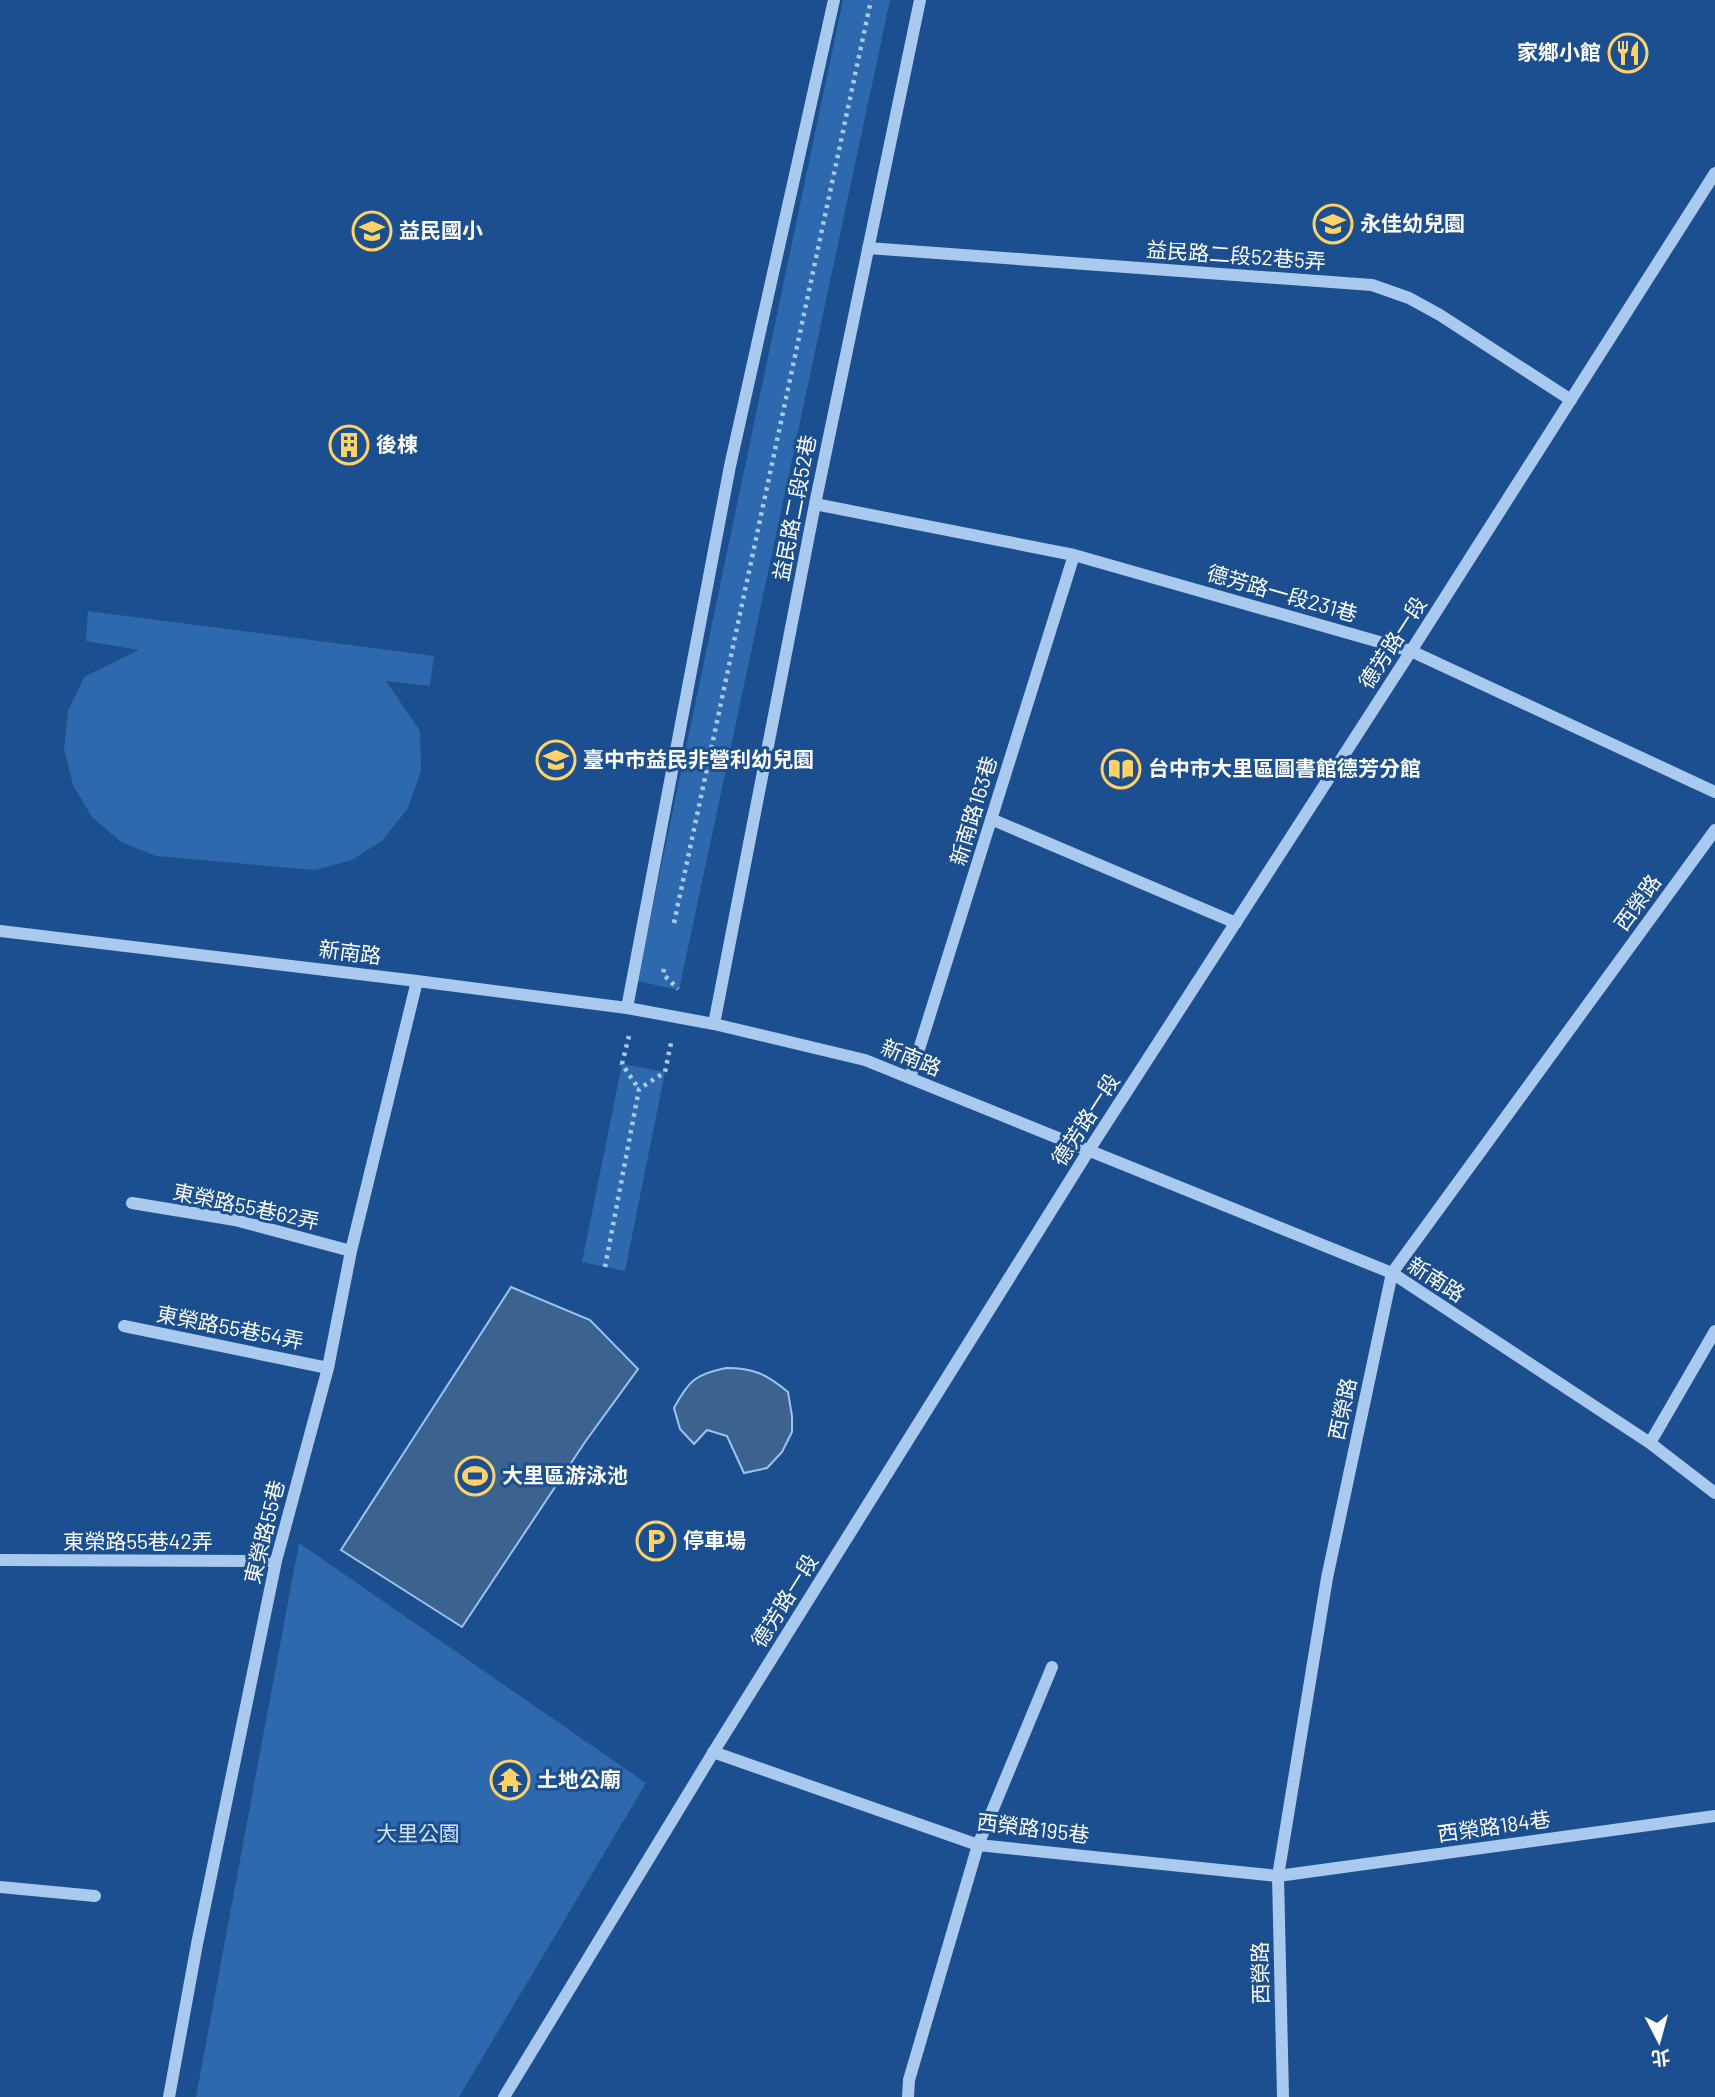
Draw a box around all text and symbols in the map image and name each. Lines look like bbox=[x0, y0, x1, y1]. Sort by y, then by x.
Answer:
restaurant icon: 家鄉小館 bbox=[1607, 32, 1649, 74]
place label: 家鄉小館 bbox=[1517, 39, 1601, 64]
school or university icon: 永佳幼兒園 bbox=[1312, 203, 1354, 245]
school or university icon: 益民國小 bbox=[351, 210, 393, 252]
place label: 永佳幼兒園 bbox=[1360, 210, 1465, 235]
place label: 益民國小 bbox=[399, 217, 483, 242]
street label: 益民路二段52巷5弄 bbox=[1146, 236, 1327, 273]
building icon: 後棟 bbox=[328, 424, 370, 466]
place label: 後棟 bbox=[376, 431, 418, 456]
street label: 益民路二段52巷 bbox=[767, 433, 820, 583]
street label: 德芳路一段231巷 bbox=[1204, 559, 1360, 626]
street label: 德芳路一段 bbox=[1353, 591, 1431, 693]
school or university icon: 臺中市益民非營利幼兒園 bbox=[535, 739, 577, 781]
place label: 臺中市益民非營利幼兒園 bbox=[583, 746, 814, 771]
library icon: 台中市大里區圖書館德芳分館 bbox=[1100, 748, 1142, 790]
street label: 新南路163巷 bbox=[944, 753, 1001, 868]
place label: 台中市大里區圖書館德芳分館 bbox=[1148, 755, 1421, 780]
street label: 西榮路 bbox=[1608, 869, 1665, 935]
street label: 新南路 bbox=[317, 935, 383, 968]
street label: 新南路 bbox=[878, 1033, 945, 1080]
street label: 德芳路一段 bbox=[1046, 1068, 1124, 1170]
street label: 東榮路55巷62弄 bbox=[171, 1178, 322, 1233]
street label: 新南路 bbox=[1404, 1251, 1470, 1306]
street label: 東榮路55巷54弄 bbox=[155, 1300, 306, 1353]
street label: 西榮路 bbox=[1323, 1375, 1360, 1442]
sports icon: 大里區游泳池 bbox=[454, 1455, 496, 1497]
place label: 大里區游泳池 bbox=[502, 1462, 628, 1487]
street label: 東榮路55巷 bbox=[239, 1477, 288, 1586]
parking icon: 停車場 bbox=[635, 1520, 677, 1562]
place label: 停車場 bbox=[683, 1527, 746, 1552]
street label: 東榮路55巷42弄 bbox=[63, 1528, 213, 1553]
street label: 德芳路一段 bbox=[745, 1549, 822, 1651]
temple icon: 土地公廟 bbox=[489, 1759, 531, 1801]
place label: 土地公廟 bbox=[537, 1766, 621, 1791]
street label: 西榮路184巷 bbox=[1436, 1805, 1552, 1846]
street label: 西榮路195巷 bbox=[976, 1808, 1091, 1847]
park label: 大里公園 bbox=[376, 1820, 460, 1845]
street label: 西榮路 bbox=[1246, 1941, 1273, 2005]
north arrow bbox=[1624, 2006, 1694, 2076]
text: 北 bbox=[1650, 2046, 1671, 2071]

